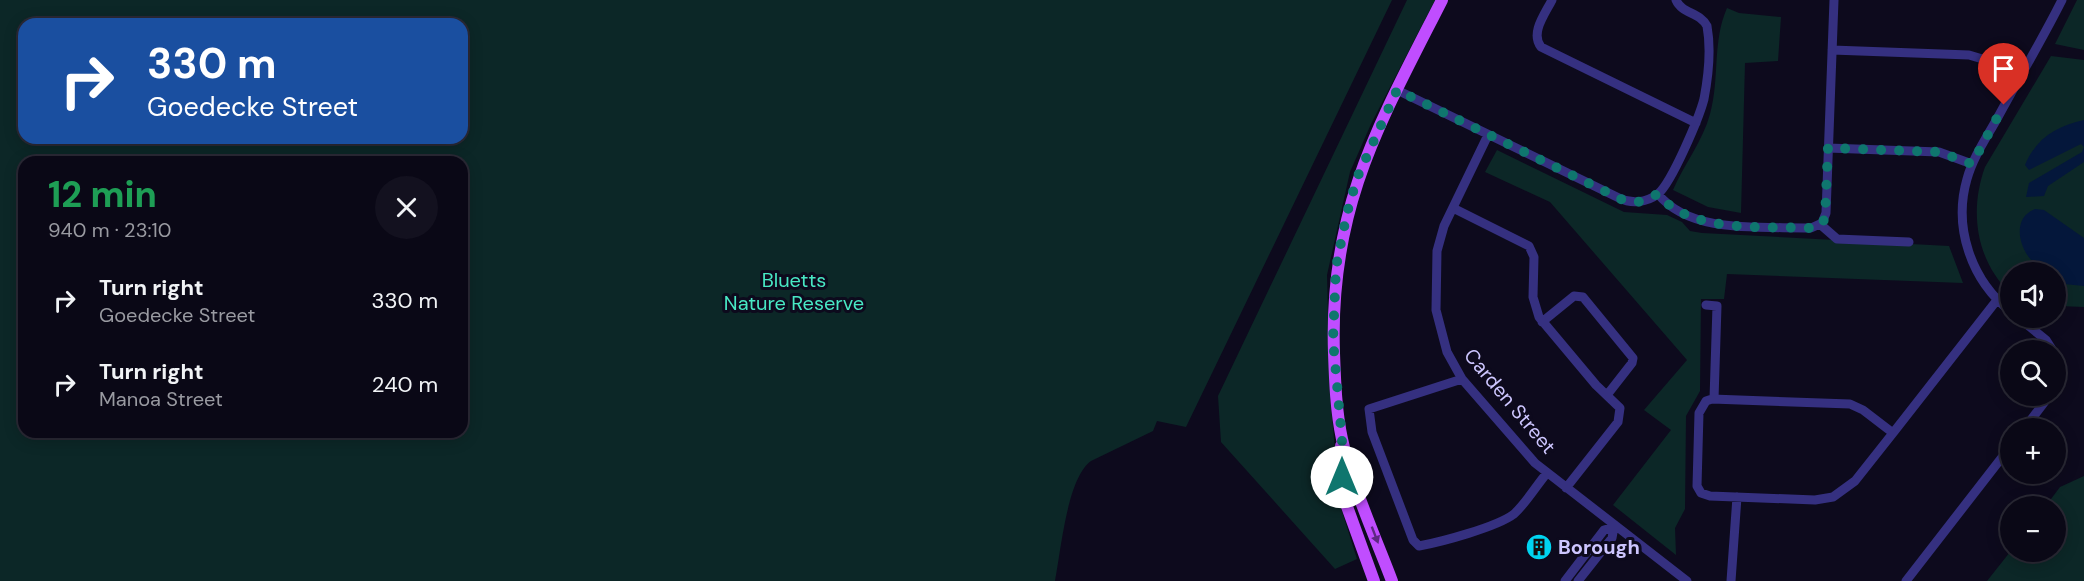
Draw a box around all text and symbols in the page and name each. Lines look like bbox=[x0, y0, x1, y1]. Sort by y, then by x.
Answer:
text: 330 m bbox=[147, 36, 277, 91]
icon: right bbox=[48, 42, 126, 120]
pin bbox=[1978, 43, 2029, 105]
icon: arrive bbox=[1987, 52, 2020, 85]
text: Goedecke Street bbox=[147, 89, 358, 124]
text: 12 min bbox=[48, 171, 157, 218]
button: close bbox=[375, 176, 438, 239]
text: 940 m · 23:10 bbox=[48, 217, 171, 243]
map controls bbox=[2000, 262, 2066, 562]
button: sound bbox=[2000, 262, 2066, 328]
park label: Bluetts Nature Reserve bbox=[724, 267, 864, 316]
text: Turn right bbox=[99, 273, 204, 302]
icon: right bbox=[48, 284, 81, 317]
text: 330 m bbox=[371, 286, 438, 315]
text: Goedecke Street bbox=[99, 302, 255, 328]
button: search bbox=[2000, 340, 2066, 406]
street label: Carden Street bbox=[1458, 343, 1562, 459]
text: Turn right bbox=[99, 357, 204, 386]
icon: right bbox=[48, 368, 81, 401]
text: 240 m bbox=[372, 370, 438, 399]
text: Manoa Street bbox=[99, 386, 223, 412]
button: + bbox=[2000, 418, 2066, 484]
position arrow bbox=[1310, 445, 1374, 509]
button: − bbox=[2000, 496, 2066, 562]
one-way arrow bbox=[1370, 526, 1380, 544]
building icon: Borough bbox=[1524, 532, 1554, 562]
place label: Borough bbox=[1558, 534, 1640, 560]

